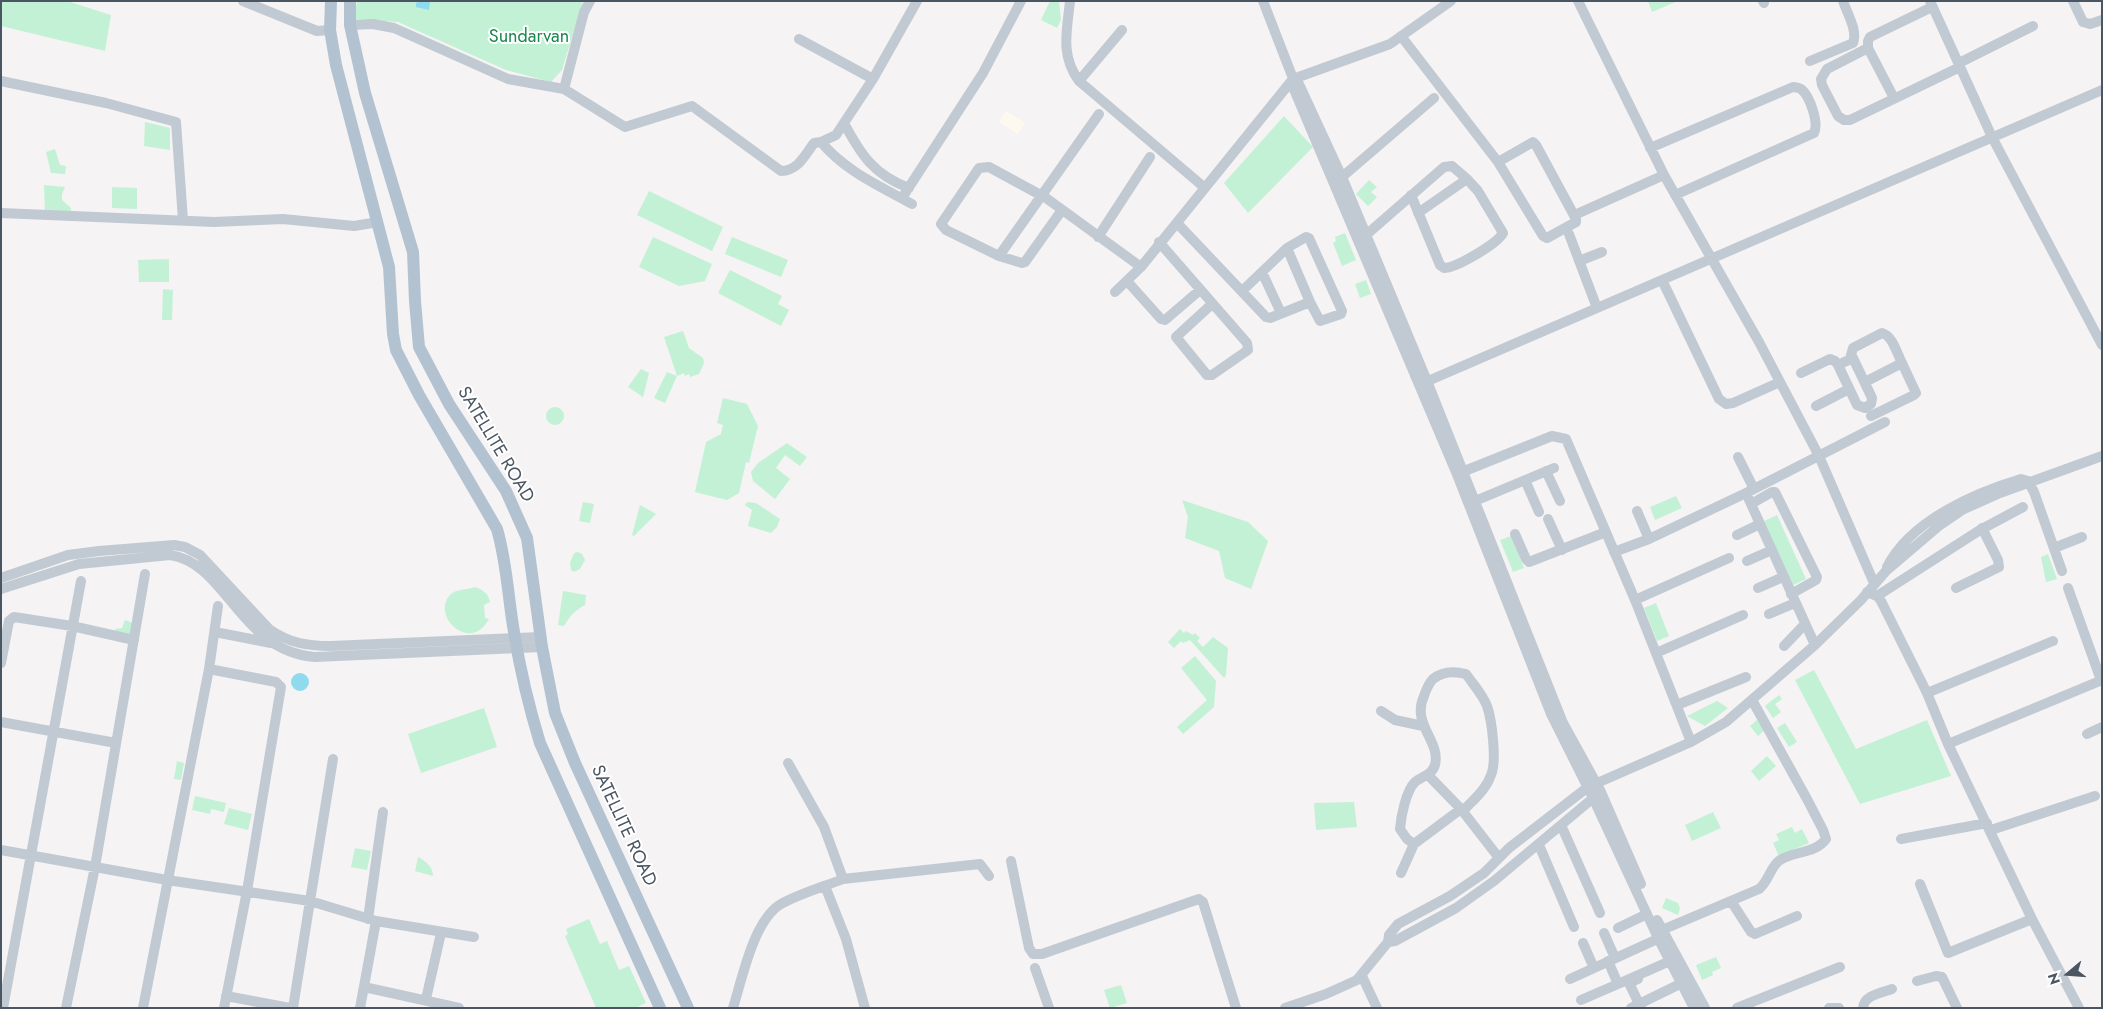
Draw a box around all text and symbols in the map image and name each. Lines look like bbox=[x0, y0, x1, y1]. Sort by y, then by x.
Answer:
park label: Sundarvan bbox=[489, 27, 569, 49]
street label: SATELLITE ROAD bbox=[452, 383, 538, 507]
street label: SATELLITE ROAD bbox=[586, 762, 660, 890]
north arrow bbox=[2043, 949, 2093, 999]
text: N bbox=[2043, 970, 2065, 987]

